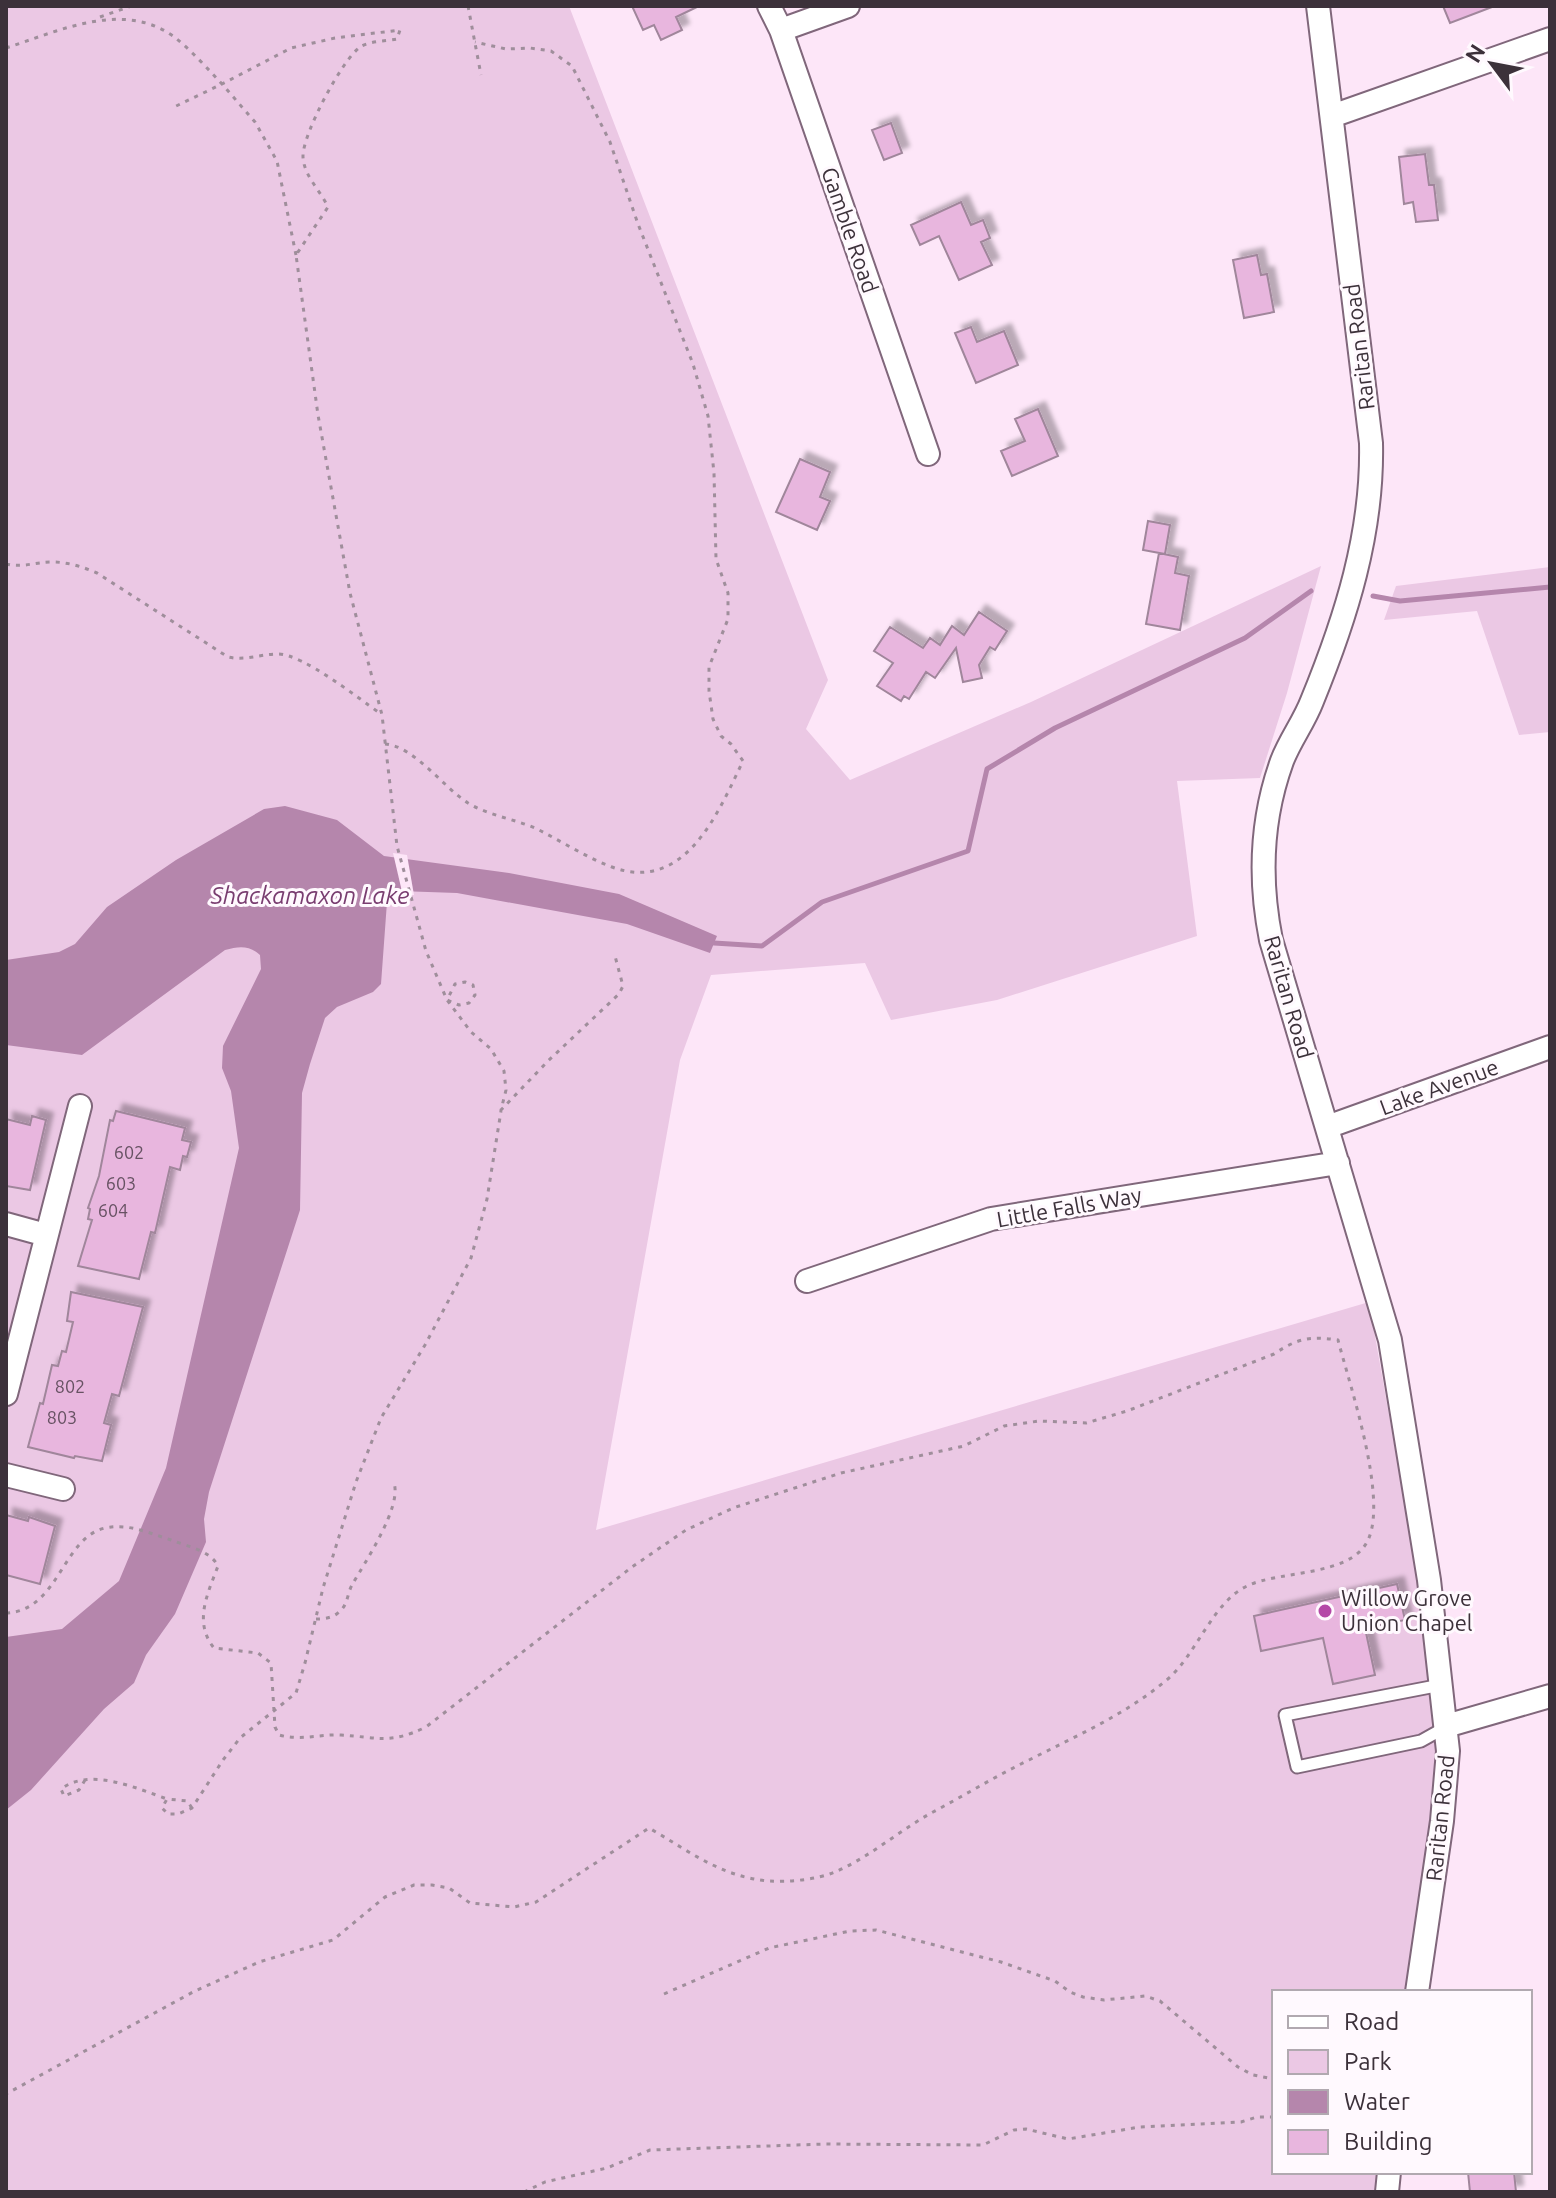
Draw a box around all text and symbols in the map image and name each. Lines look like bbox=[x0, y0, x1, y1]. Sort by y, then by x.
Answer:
north arrow bbox=[1452, 24, 1532, 104]
text: N bbox=[1460, 40, 1490, 67]
street label: Gamble Road bbox=[817, 164, 884, 296]
street label: Raritan Road bbox=[1338, 283, 1379, 412]
water label: Shackamaxon Lake bbox=[210, 882, 409, 909]
street label: Raritan Road bbox=[1260, 932, 1319, 1061]
street label: Lake Avenue bbox=[1376, 1053, 1502, 1120]
house number: 602 bbox=[114, 1142, 144, 1162]
house number: 603 bbox=[106, 1173, 136, 1193]
street label: Little Falls Way bbox=[994, 1181, 1144, 1232]
house number: 604 bbox=[98, 1200, 128, 1220]
house number: 802 bbox=[55, 1376, 85, 1396]
house number: 803 bbox=[47, 1407, 77, 1427]
place label: Willow Grove Union Chapel bbox=[1341, 1585, 1473, 1635]
marker: Willow Grove Union Chapel bbox=[1316, 1602, 1334, 1620]
street label: Raritan Road bbox=[1420, 1754, 1459, 1882]
legend bbox=[1272, 1990, 1532, 2174]
text: Road bbox=[1344, 2008, 1399, 2035]
text: Park bbox=[1344, 2048, 1392, 2075]
text: Water bbox=[1344, 2088, 1410, 2115]
text: Building bbox=[1344, 2128, 1432, 2155]

